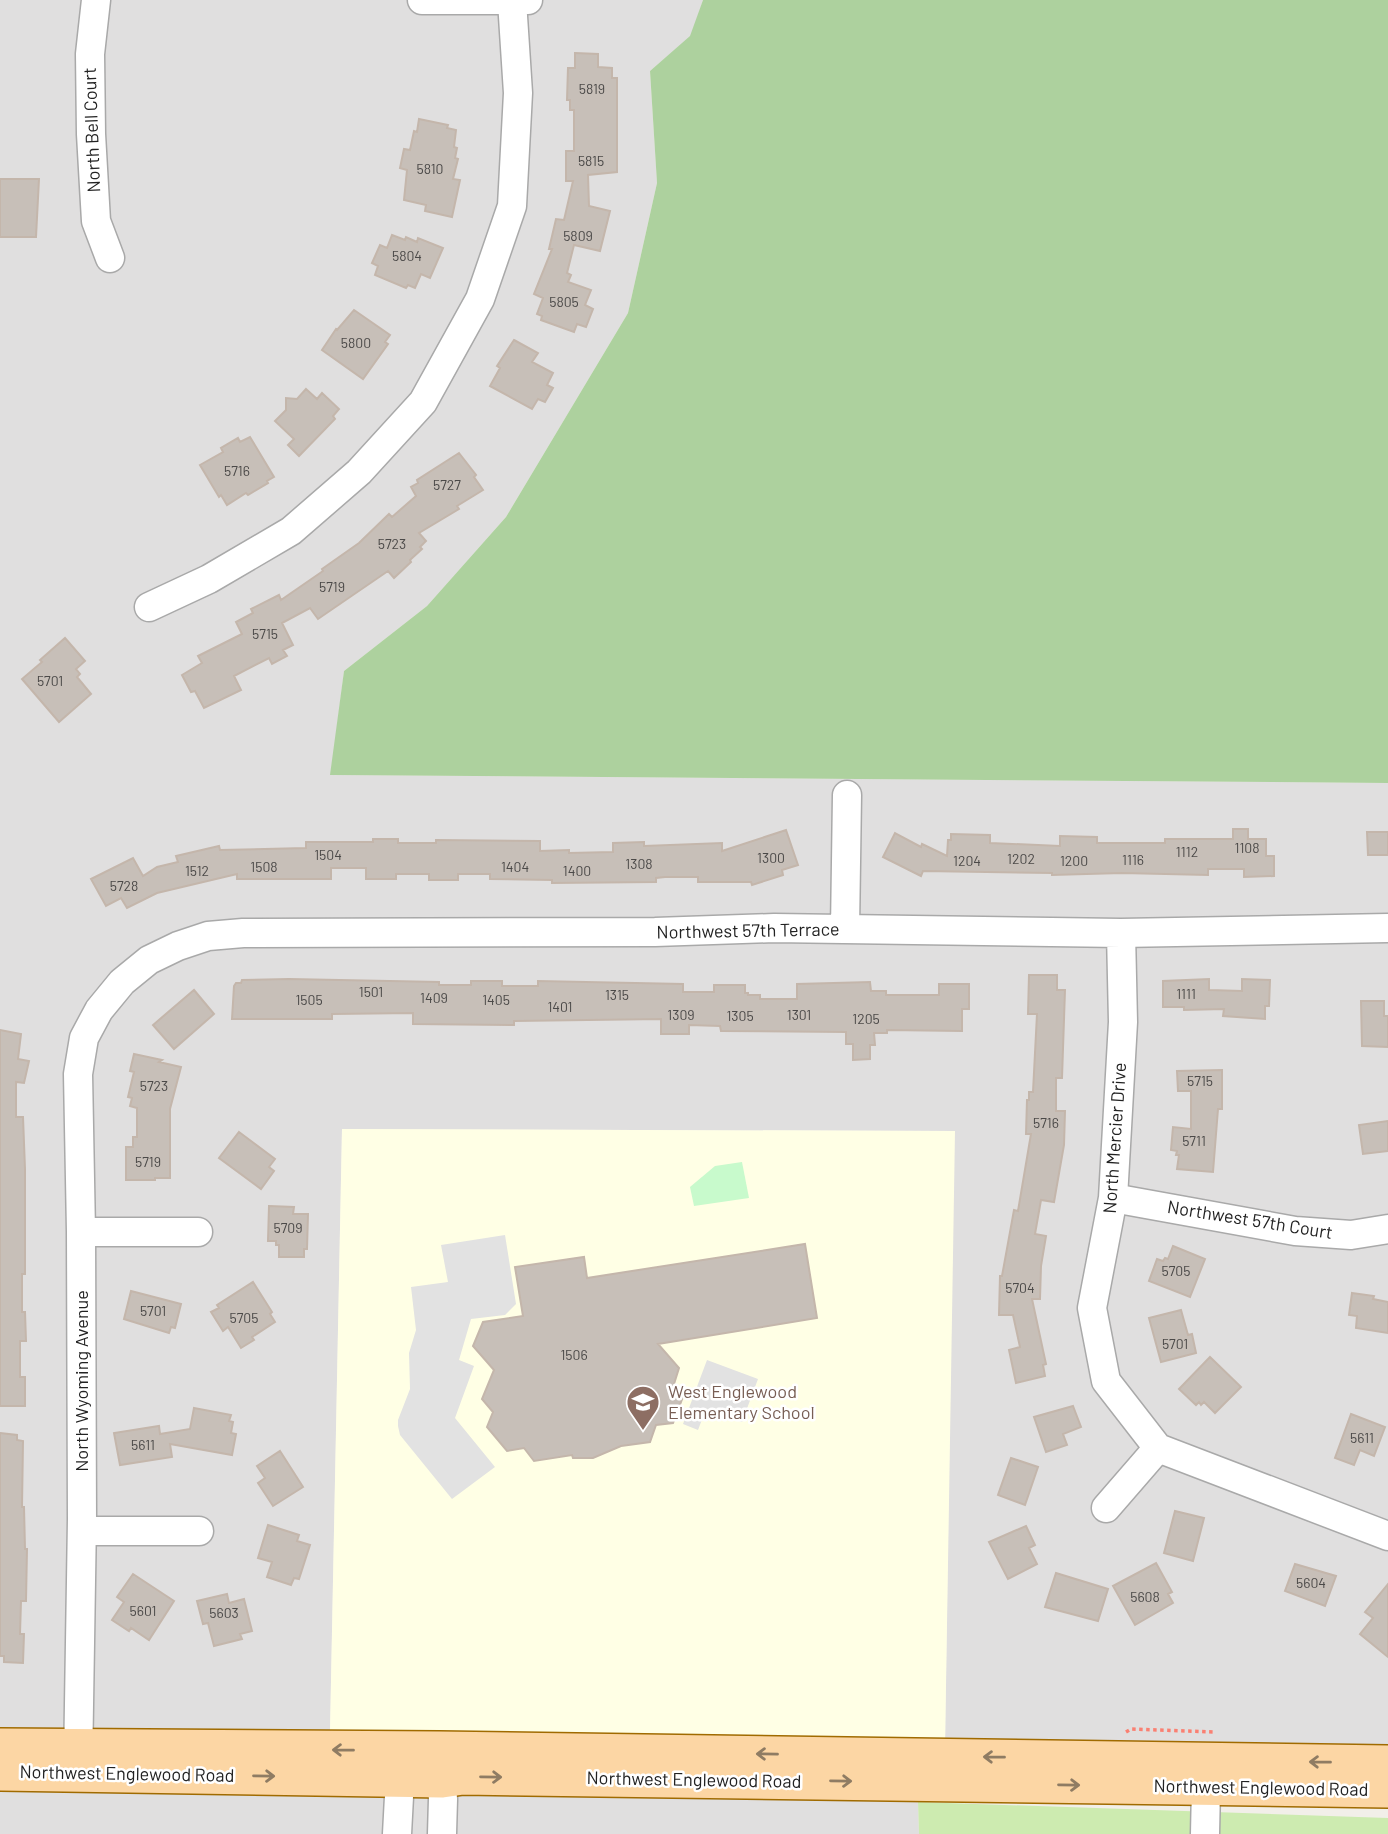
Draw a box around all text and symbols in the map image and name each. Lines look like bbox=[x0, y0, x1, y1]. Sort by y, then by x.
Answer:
street label: North Bell Court bbox=[78, 67, 104, 193]
house number: 5819 bbox=[579, 80, 605, 97]
house number: 5815 bbox=[578, 152, 604, 169]
house number: 5810 bbox=[417, 160, 443, 177]
house number: 5809 bbox=[563, 227, 593, 244]
house number: 5804 bbox=[392, 247, 422, 264]
house number: 5805 bbox=[549, 293, 579, 310]
house number: 5800 bbox=[341, 334, 371, 351]
house number: 5716 bbox=[224, 462, 250, 479]
house number: 5727 bbox=[433, 476, 461, 493]
house number: 5723 bbox=[378, 535, 406, 552]
house number: 5719 bbox=[319, 578, 345, 595]
house number: 5715 bbox=[252, 625, 278, 642]
house number: 5701 bbox=[37, 672, 63, 689]
house number: 1108 bbox=[1234, 839, 1260, 856]
house number: 1112 bbox=[1176, 843, 1198, 860]
house number: 1504 bbox=[314, 846, 342, 863]
house number: 1300 bbox=[757, 849, 785, 866]
house number: 1202 bbox=[1007, 850, 1035, 867]
house number: 1116 bbox=[1122, 851, 1144, 868]
house number: 1204 bbox=[953, 852, 981, 869]
house number: 1200 bbox=[1060, 852, 1088, 869]
house number: 1308 bbox=[625, 855, 653, 872]
house number: 1508 bbox=[250, 858, 278, 875]
house number: 1404 bbox=[501, 858, 529, 875]
house number: 1512 bbox=[185, 862, 209, 879]
house number: 1400 bbox=[563, 862, 591, 879]
house number: 5728 bbox=[110, 877, 138, 894]
street label: Northwest 57th Terrace bbox=[656, 917, 840, 943]
house number: 1501 bbox=[359, 983, 383, 1000]
house number: 1111 bbox=[1176, 985, 1196, 1002]
house number: 1315 bbox=[605, 986, 629, 1003]
house number: 1409 bbox=[420, 989, 448, 1006]
house number: 1505 bbox=[295, 991, 323, 1008]
house number: 1405 bbox=[482, 991, 510, 1008]
house number: 1401 bbox=[547, 998, 573, 1015]
house number: 1309 bbox=[667, 1006, 695, 1023]
house number: 1301 bbox=[787, 1006, 811, 1023]
house number: 1305 bbox=[726, 1007, 754, 1024]
house number: 1205 bbox=[852, 1010, 880, 1027]
street label: North Mercier Drive bbox=[1098, 1062, 1130, 1214]
house number: 5715 bbox=[1187, 1072, 1213, 1089]
house number: 5723 bbox=[140, 1077, 168, 1094]
house number: 5716 bbox=[1033, 1114, 1059, 1131]
house number: 5711 bbox=[1182, 1132, 1206, 1149]
house number: 5719 bbox=[135, 1153, 161, 1170]
street label: Northwest 57th Court bbox=[1166, 1195, 1334, 1243]
house number: 5709 bbox=[273, 1219, 303, 1236]
house number: 5705 bbox=[1162, 1262, 1190, 1279]
house number: 5704 bbox=[1005, 1279, 1035, 1296]
street label: North Wyoming Avenue bbox=[70, 1290, 92, 1472]
house number: 5701 bbox=[140, 1302, 166, 1319]
house number: 5705 bbox=[230, 1309, 258, 1326]
house number: 5701 bbox=[1162, 1335, 1188, 1352]
house number: 1506 bbox=[560, 1346, 588, 1363]
place label: West Englewood Elementary School bbox=[668, 1380, 815, 1423]
school or university icon: West Englewood Elementary School bbox=[624, 1383, 662, 1432]
house number: 5611 bbox=[1350, 1429, 1374, 1446]
house number: 5611 bbox=[131, 1436, 155, 1453]
house number: 5604 bbox=[1296, 1574, 1326, 1591]
house number: 5608 bbox=[1130, 1588, 1160, 1605]
house number: 5601 bbox=[130, 1602, 156, 1619]
house number: 5603 bbox=[209, 1604, 239, 1621]
one-way arrow bbox=[332, 1743, 355, 1757]
one-way arrow bbox=[756, 1747, 779, 1761]
one-way arrow bbox=[983, 1751, 1006, 1764]
one-way arrow bbox=[1309, 1755, 1332, 1769]
street label: Northwest Englewood Road bbox=[19, 1760, 235, 1786]
street label: Northwest Englewood Road bbox=[586, 1766, 802, 1792]
one-way arrow bbox=[252, 1769, 275, 1783]
one-way arrow bbox=[480, 1770, 503, 1784]
one-way arrow bbox=[830, 1774, 853, 1788]
street label: Northwest Englewood Road bbox=[1153, 1774, 1369, 1800]
one-way arrow bbox=[1057, 1778, 1080, 1791]

